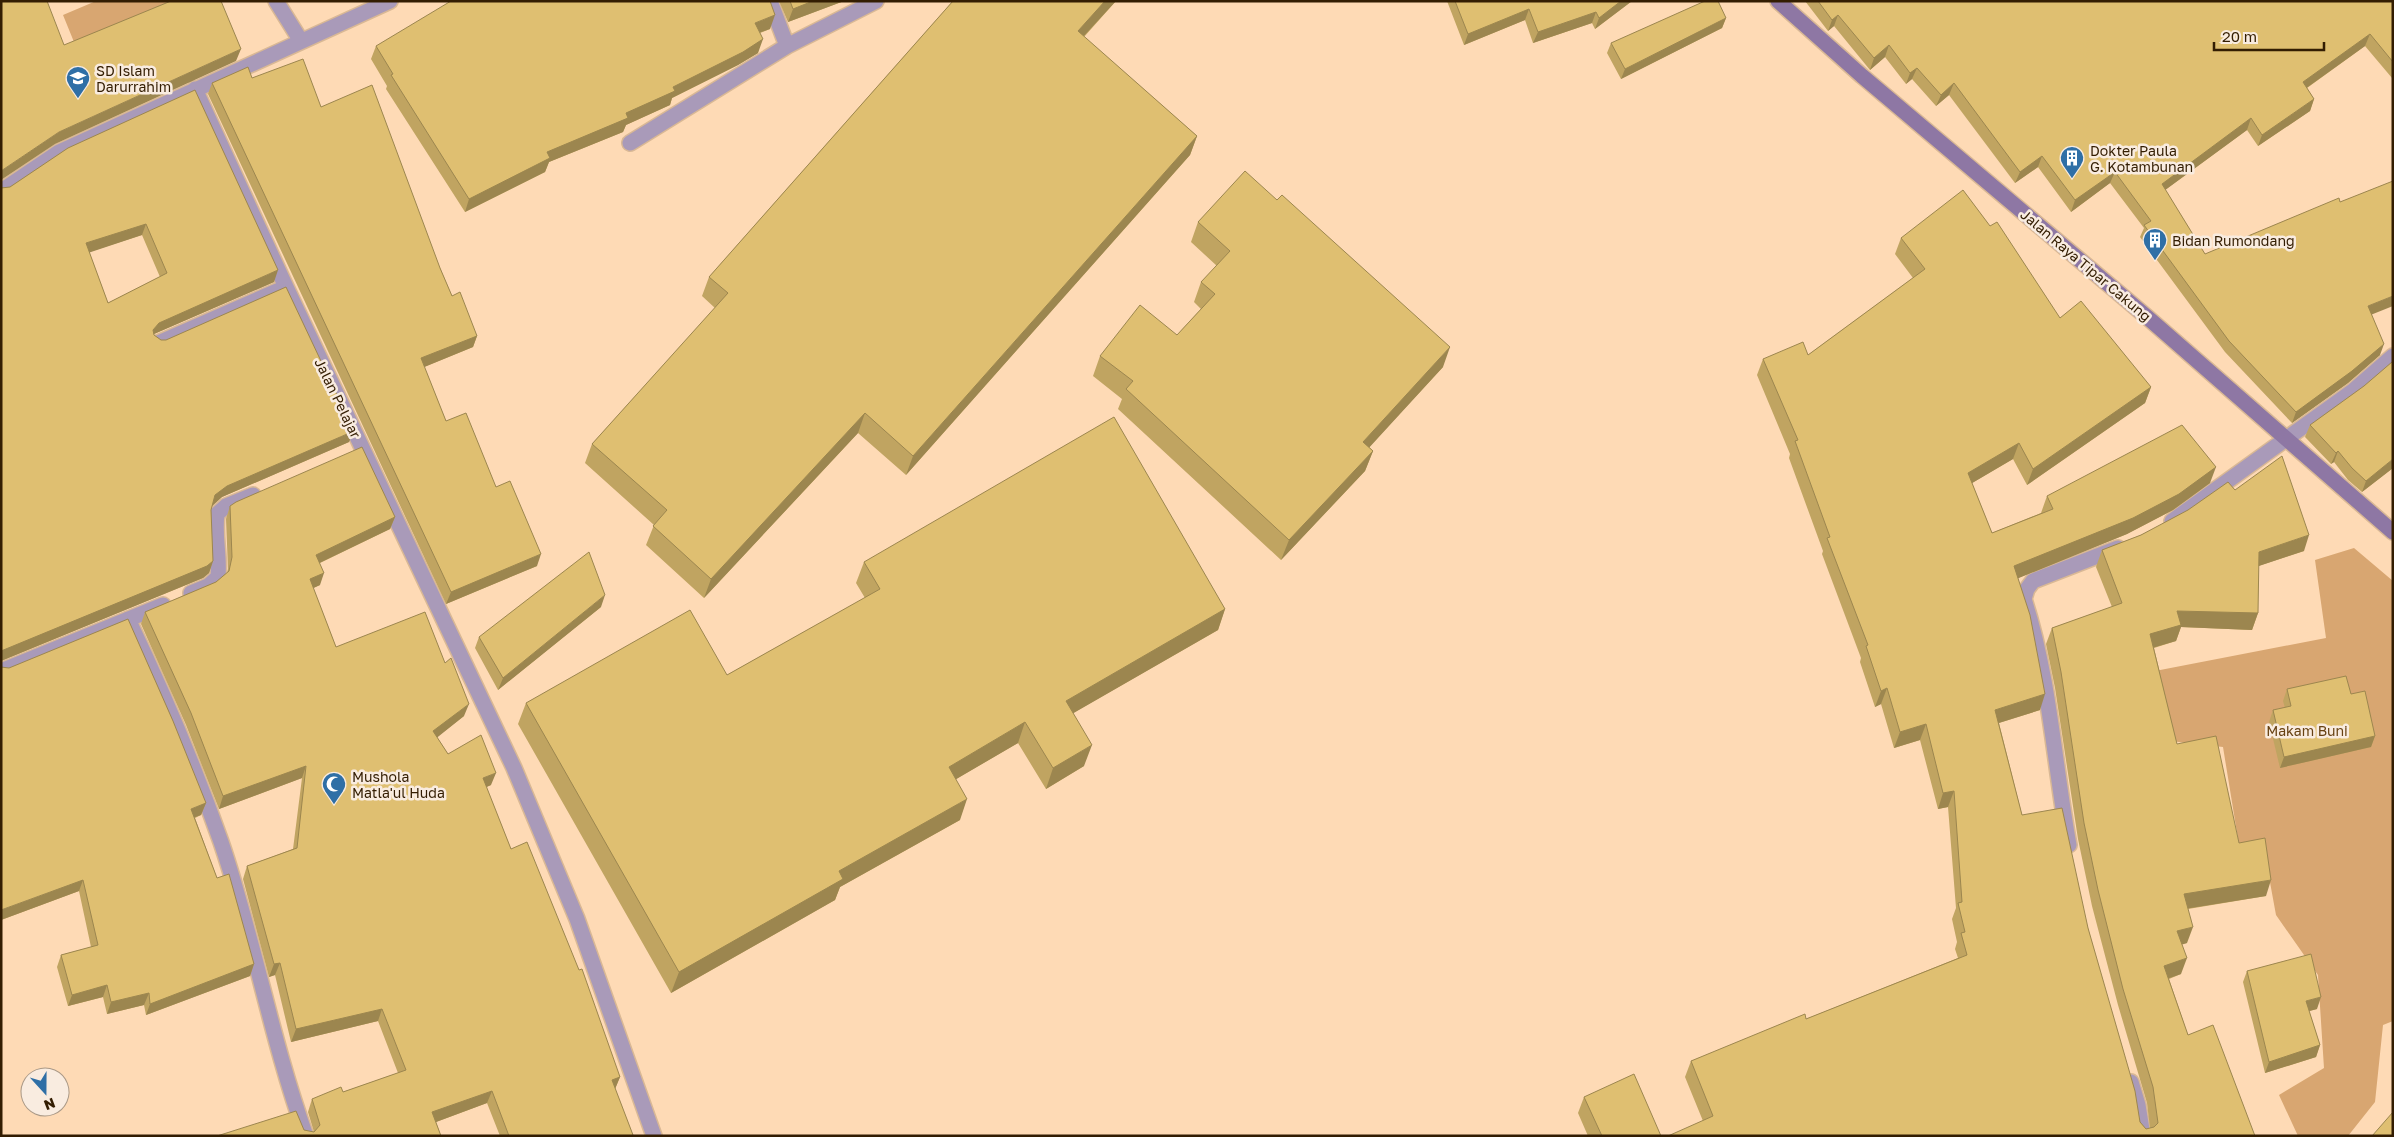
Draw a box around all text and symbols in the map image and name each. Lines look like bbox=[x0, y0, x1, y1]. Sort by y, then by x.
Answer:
scale bar bbox=[2214, 20, 2324, 52]
text: 20 m bbox=[2222, 27, 2257, 45]
place label: SD Islam Darurrahim bbox=[96, 62, 171, 95]
school or university icon: SD Islam Darurrahim bbox=[65, 65, 91, 99]
place label: Dokter Paula G. Kotambunan bbox=[2090, 142, 2193, 175]
building icon: Dokter Paula G. Kotambunan bbox=[2059, 145, 2085, 179]
street label: Jalan Raya Tipar Cakung bbox=[2017, 205, 2155, 325]
building icon: Bidan Rumondang bbox=[2142, 227, 2168, 261]
place label: Bidan Rumondang bbox=[2172, 232, 2295, 249]
street label: Jalan Pelajar bbox=[311, 355, 365, 441]
park label: Makam Buni bbox=[2266, 722, 2348, 739]
place label: Mushola Matla'ul Huda bbox=[352, 768, 445, 801]
mosque icon: Mushola Matla'ul Huda bbox=[321, 771, 347, 805]
north arrow bbox=[20, 1067, 70, 1117]
text: N bbox=[42, 1095, 58, 1114]

